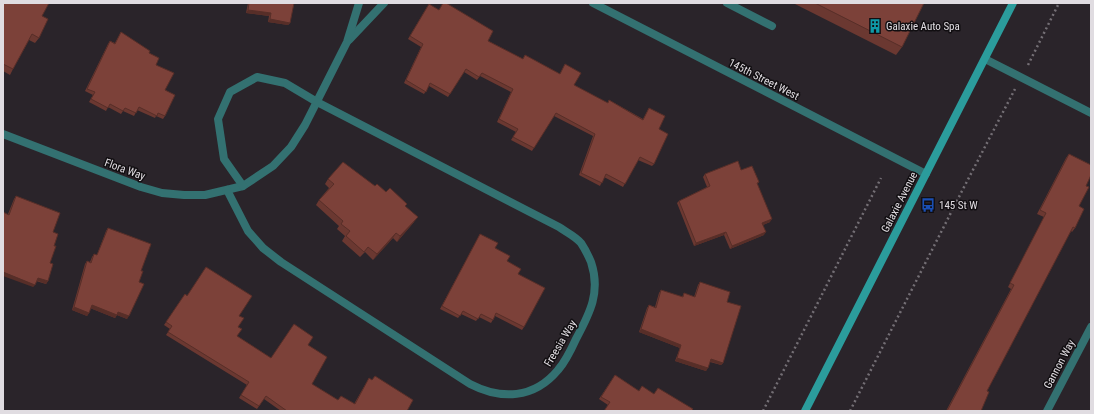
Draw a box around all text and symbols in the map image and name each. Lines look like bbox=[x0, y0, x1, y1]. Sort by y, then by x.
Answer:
building icon: Galaxie Auto Spa bbox=[867, 18, 883, 34]
place label: Galaxie Auto Spa bbox=[886, 20, 960, 33]
street label: 145th Street West bbox=[726, 56, 801, 103]
street label: Flora Way bbox=[103, 156, 147, 183]
street label: Galaxie Avenue bbox=[879, 170, 920, 235]
bus stop icon: 145 St W bbox=[920, 197, 936, 213]
place label: 145 St W bbox=[939, 199, 978, 212]
street label: Freesia Way bbox=[541, 317, 580, 369]
street label: Gannon Way bbox=[1041, 337, 1078, 391]

